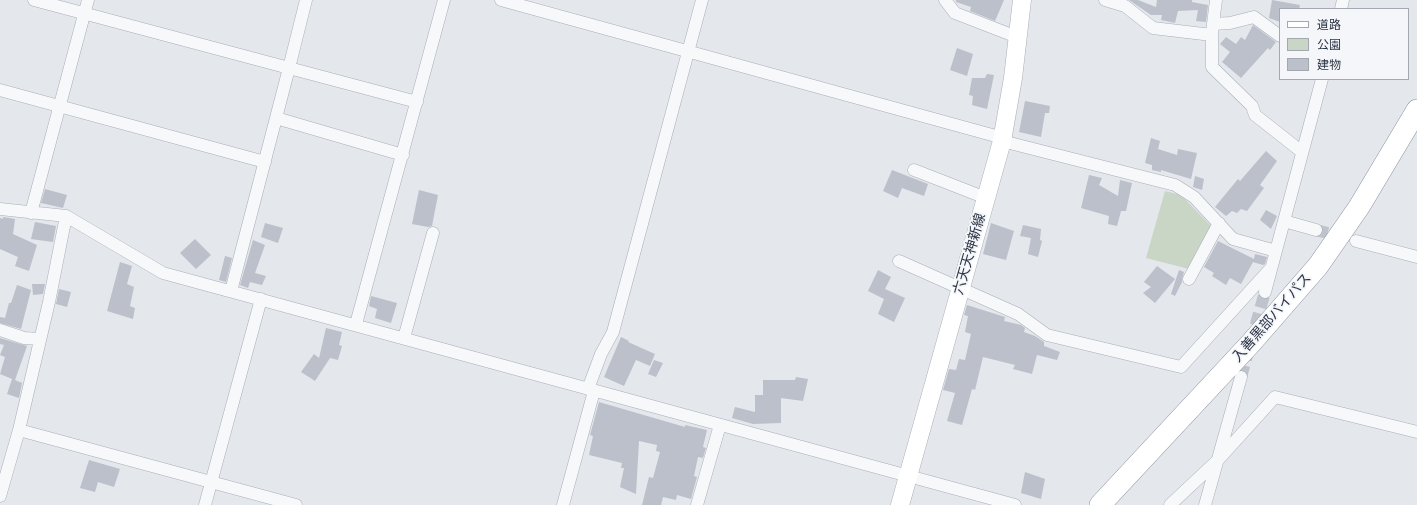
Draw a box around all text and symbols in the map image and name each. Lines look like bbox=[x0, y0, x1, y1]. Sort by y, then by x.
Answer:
legend bbox=[1279, 8, 1409, 80]
text: 道路 bbox=[1317, 17, 1341, 33]
text: 公園 bbox=[1317, 37, 1341, 53]
text: 建物 bbox=[1317, 57, 1341, 73]
street label: 六天天神新線 bbox=[950, 211, 990, 297]
street label: 入善黒部バイパス bbox=[1229, 270, 1315, 366]

